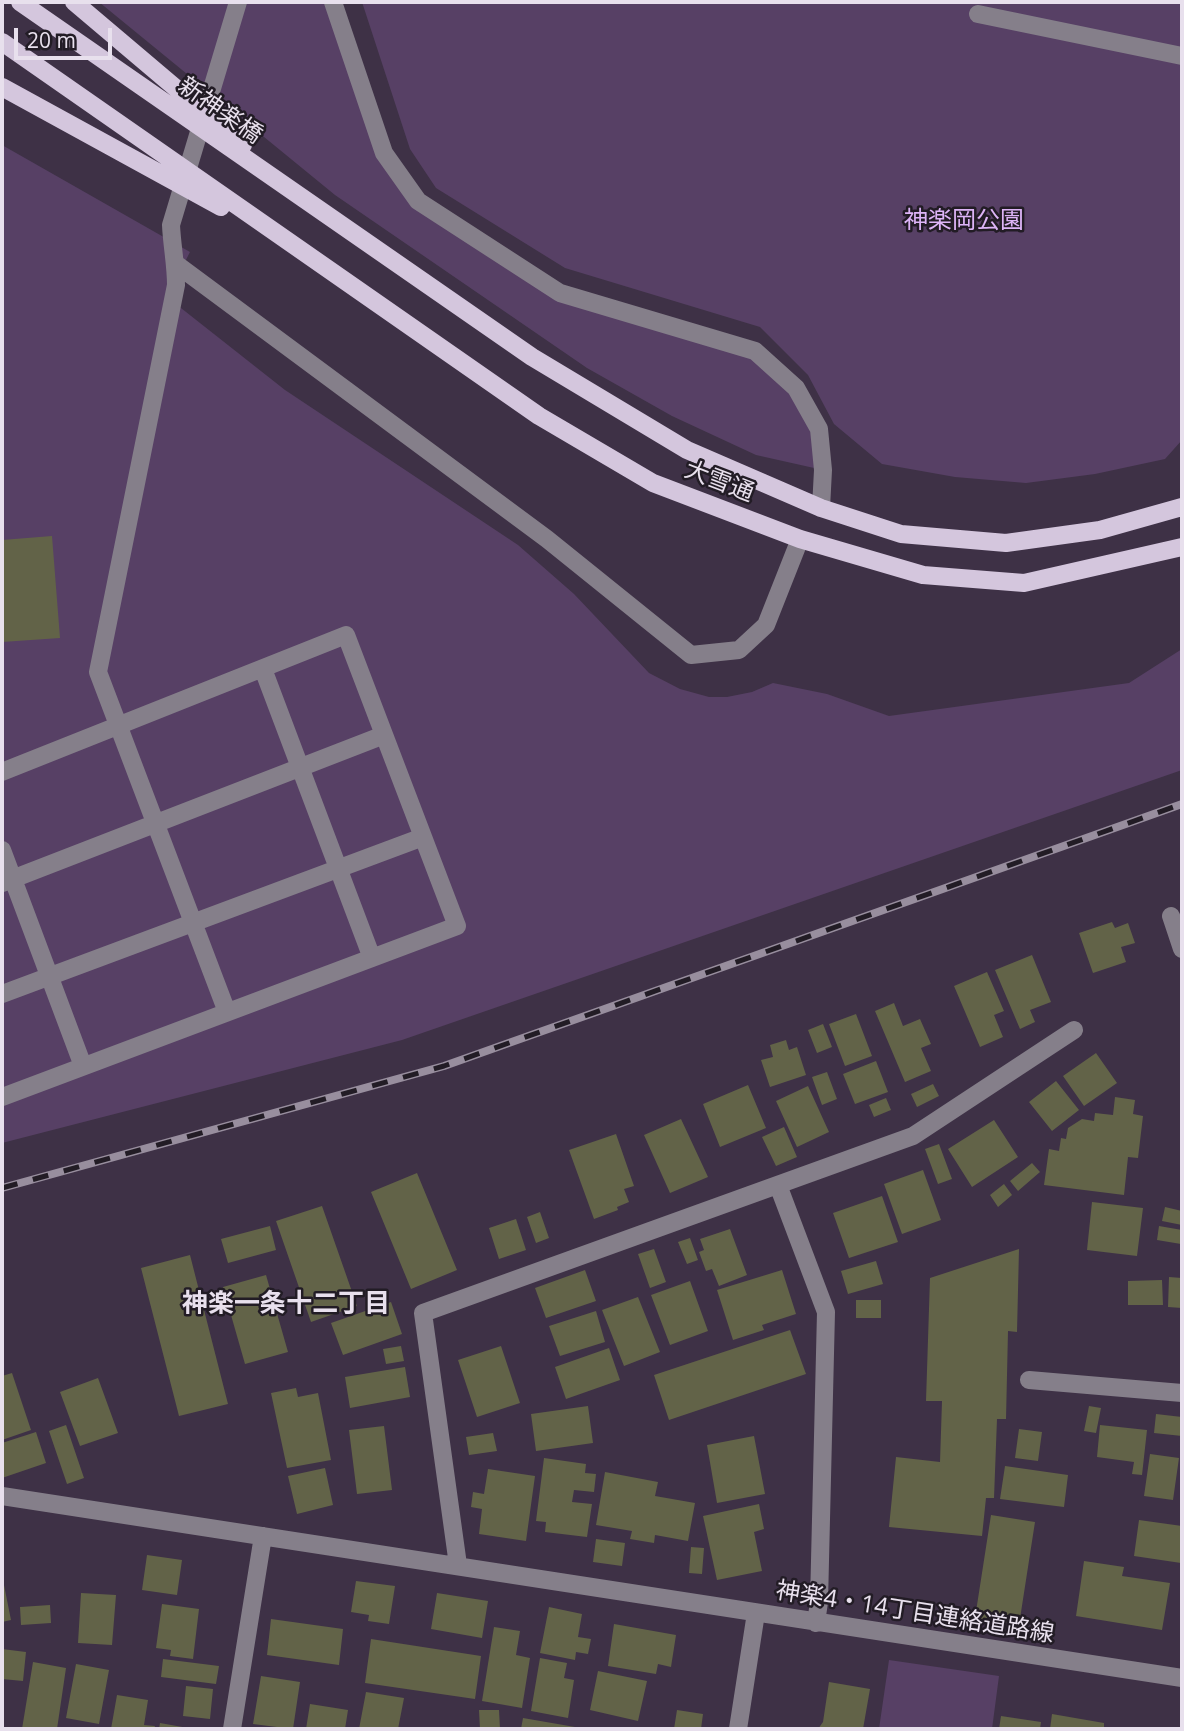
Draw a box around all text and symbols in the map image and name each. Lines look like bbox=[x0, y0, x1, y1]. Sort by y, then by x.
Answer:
scale bar bbox=[18, 14, 116, 58]
text: 20 m bbox=[27, 26, 76, 54]
street label: 新神楽橋 bbox=[172, 72, 268, 150]
park label: 神楽岡公園 bbox=[904, 207, 1024, 235]
street label: 大雪通 bbox=[680, 456, 758, 508]
district label: 神楽一条十二丁目 bbox=[182, 1289, 390, 1321]
street label: 神楽4・14丁目連絡道路線 bbox=[774, 1577, 1056, 1649]

